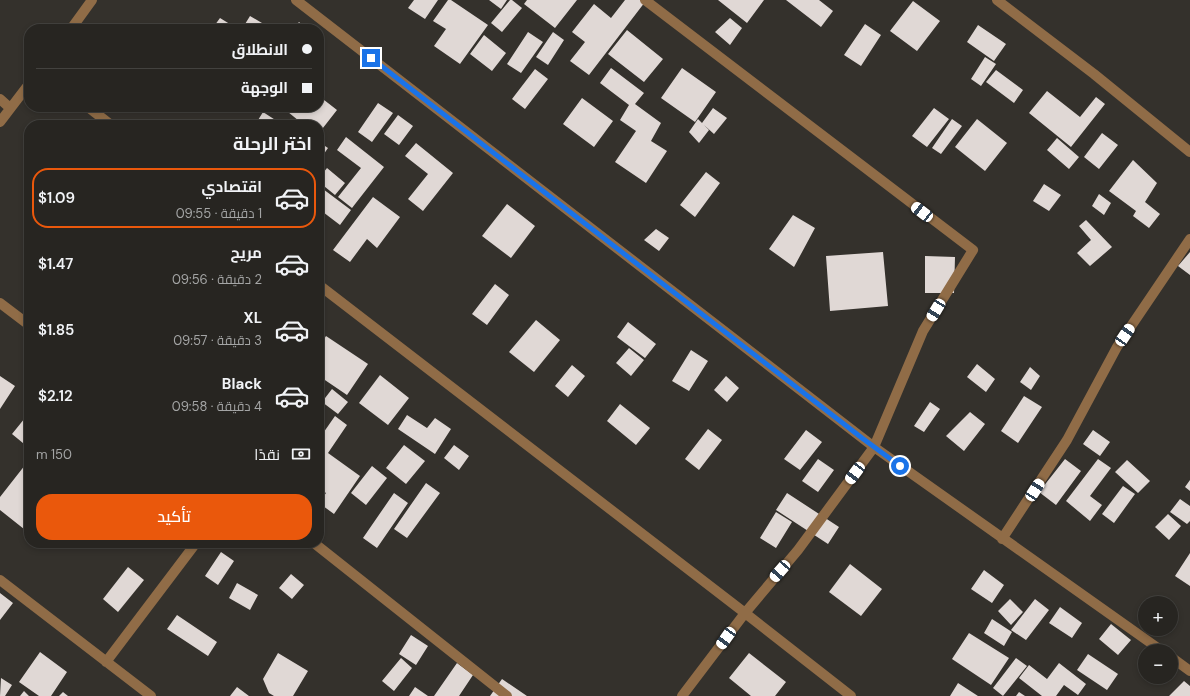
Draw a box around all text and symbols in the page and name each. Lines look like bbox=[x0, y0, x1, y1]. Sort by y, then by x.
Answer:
text: الانطلاق bbox=[232, 40, 288, 60]
route end bbox=[362, 49, 380, 67]
text: الوجهة bbox=[241, 78, 288, 98]
text: اختر الرحلة bbox=[233, 132, 312, 156]
text: اقتصادي bbox=[202, 177, 262, 197]
icon: car bbox=[274, 180, 310, 216]
text: $1.09 bbox=[38, 188, 75, 208]
car bbox=[909, 200, 935, 224]
text: 1 دقيقة · 09:55 bbox=[176, 205, 262, 222]
text: مريح bbox=[230, 243, 262, 263]
icon: car bbox=[274, 246, 310, 282]
text: $1.47 bbox=[38, 254, 73, 274]
text: 2 دقيقة · 09:56 bbox=[172, 271, 262, 288]
car bbox=[925, 297, 947, 323]
text: XL bbox=[244, 308, 262, 328]
icon: car bbox=[274, 312, 310, 348]
text: $1.85 bbox=[38, 320, 74, 340]
car bbox=[1113, 322, 1137, 348]
text: 3 دقيقة · 09:57 bbox=[173, 332, 262, 349]
text: Black bbox=[222, 374, 262, 394]
icon: car bbox=[274, 378, 310, 414]
text: $2.12 bbox=[38, 386, 73, 406]
text: 4 دقيقة · 09:58 bbox=[172, 398, 262, 415]
icon: cash bbox=[290, 443, 312, 465]
text: نقدًا bbox=[254, 445, 280, 465]
text: 150 m bbox=[36, 446, 72, 463]
route start bbox=[891, 457, 909, 475]
car bbox=[843, 460, 867, 486]
car bbox=[1023, 477, 1047, 503]
button: تأكيد bbox=[36, 494, 312, 540]
car bbox=[768, 558, 792, 584]
map controls bbox=[1138, 596, 1178, 684]
button: + bbox=[1138, 596, 1178, 636]
car bbox=[714, 625, 738, 651]
button: − bbox=[1138, 644, 1178, 684]

